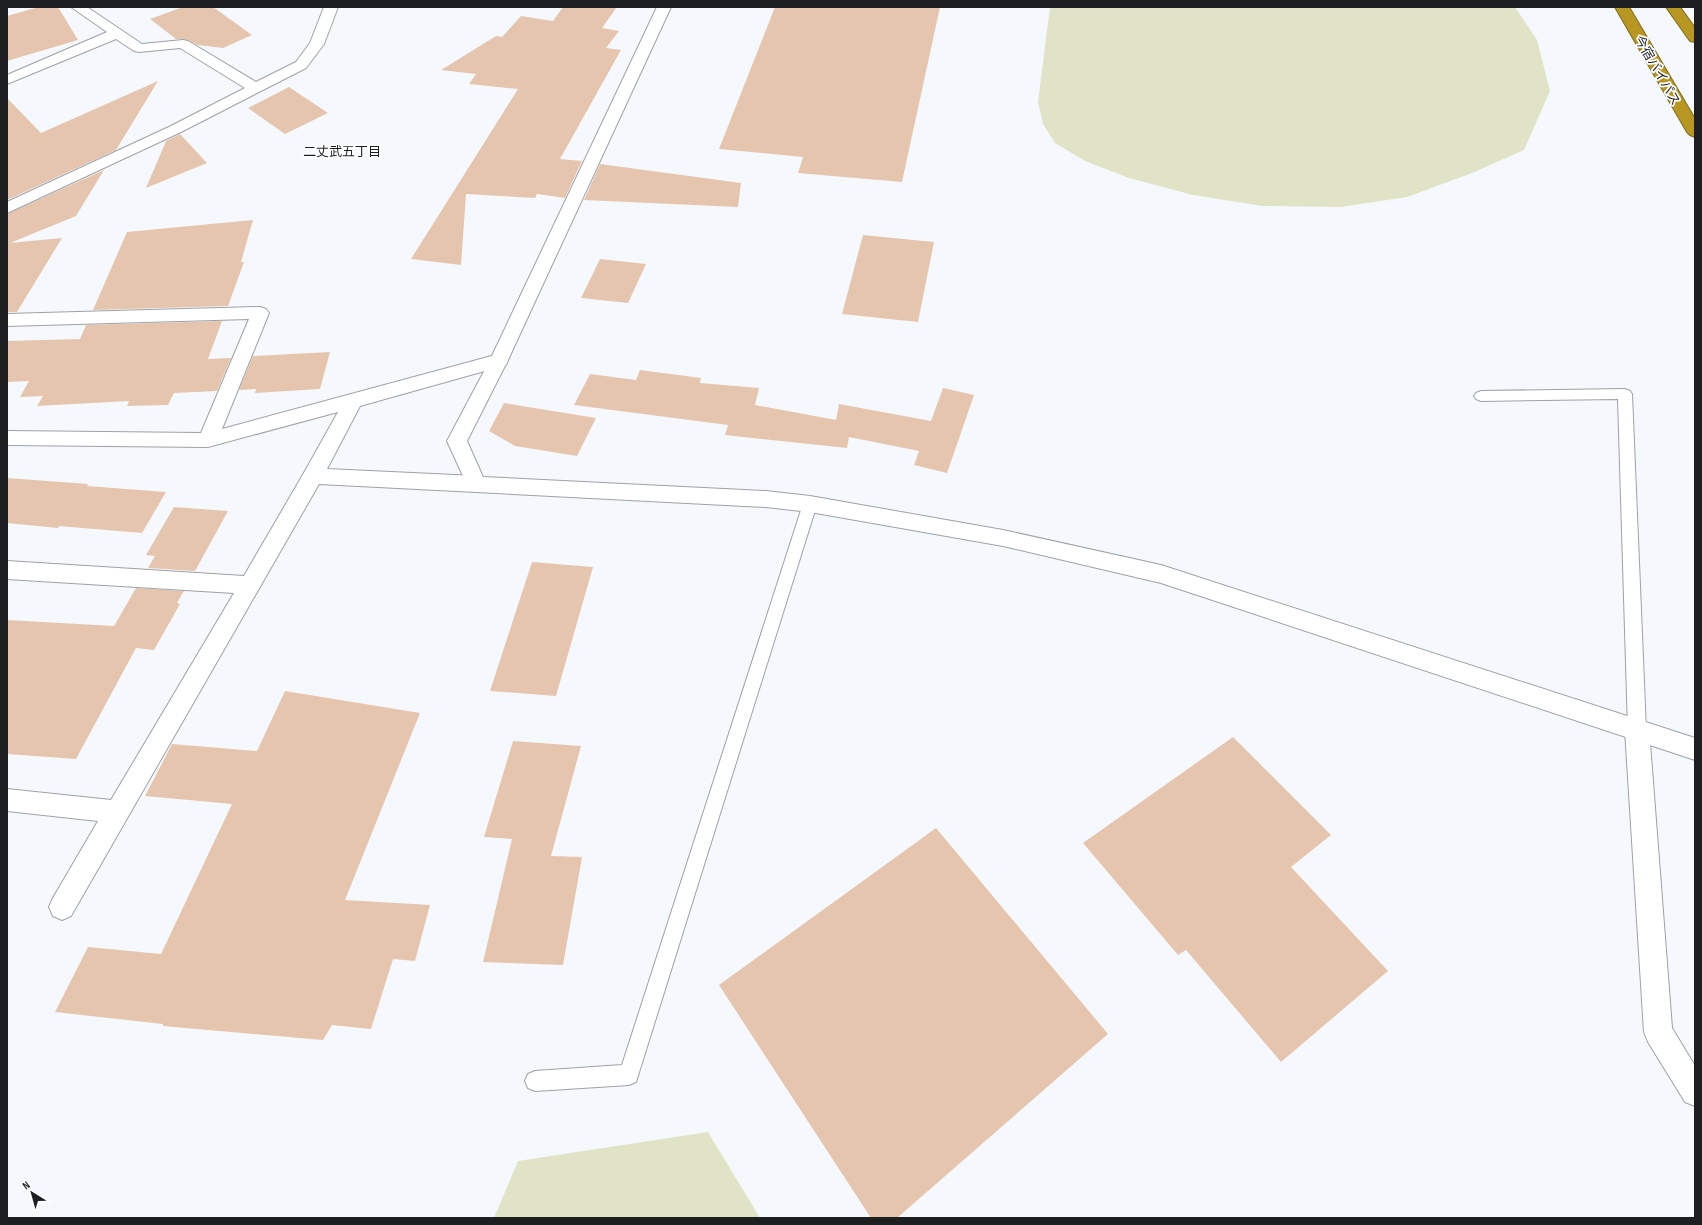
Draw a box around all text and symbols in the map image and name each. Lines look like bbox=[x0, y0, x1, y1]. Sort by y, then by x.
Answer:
street label: 今宿バイパス bbox=[1631, 33, 1683, 108]
district label: 二丈武五丁目 bbox=[303, 144, 381, 160]
north arrow bbox=[12, 1173, 52, 1213]
text: N bbox=[20, 1178, 33, 1192]

